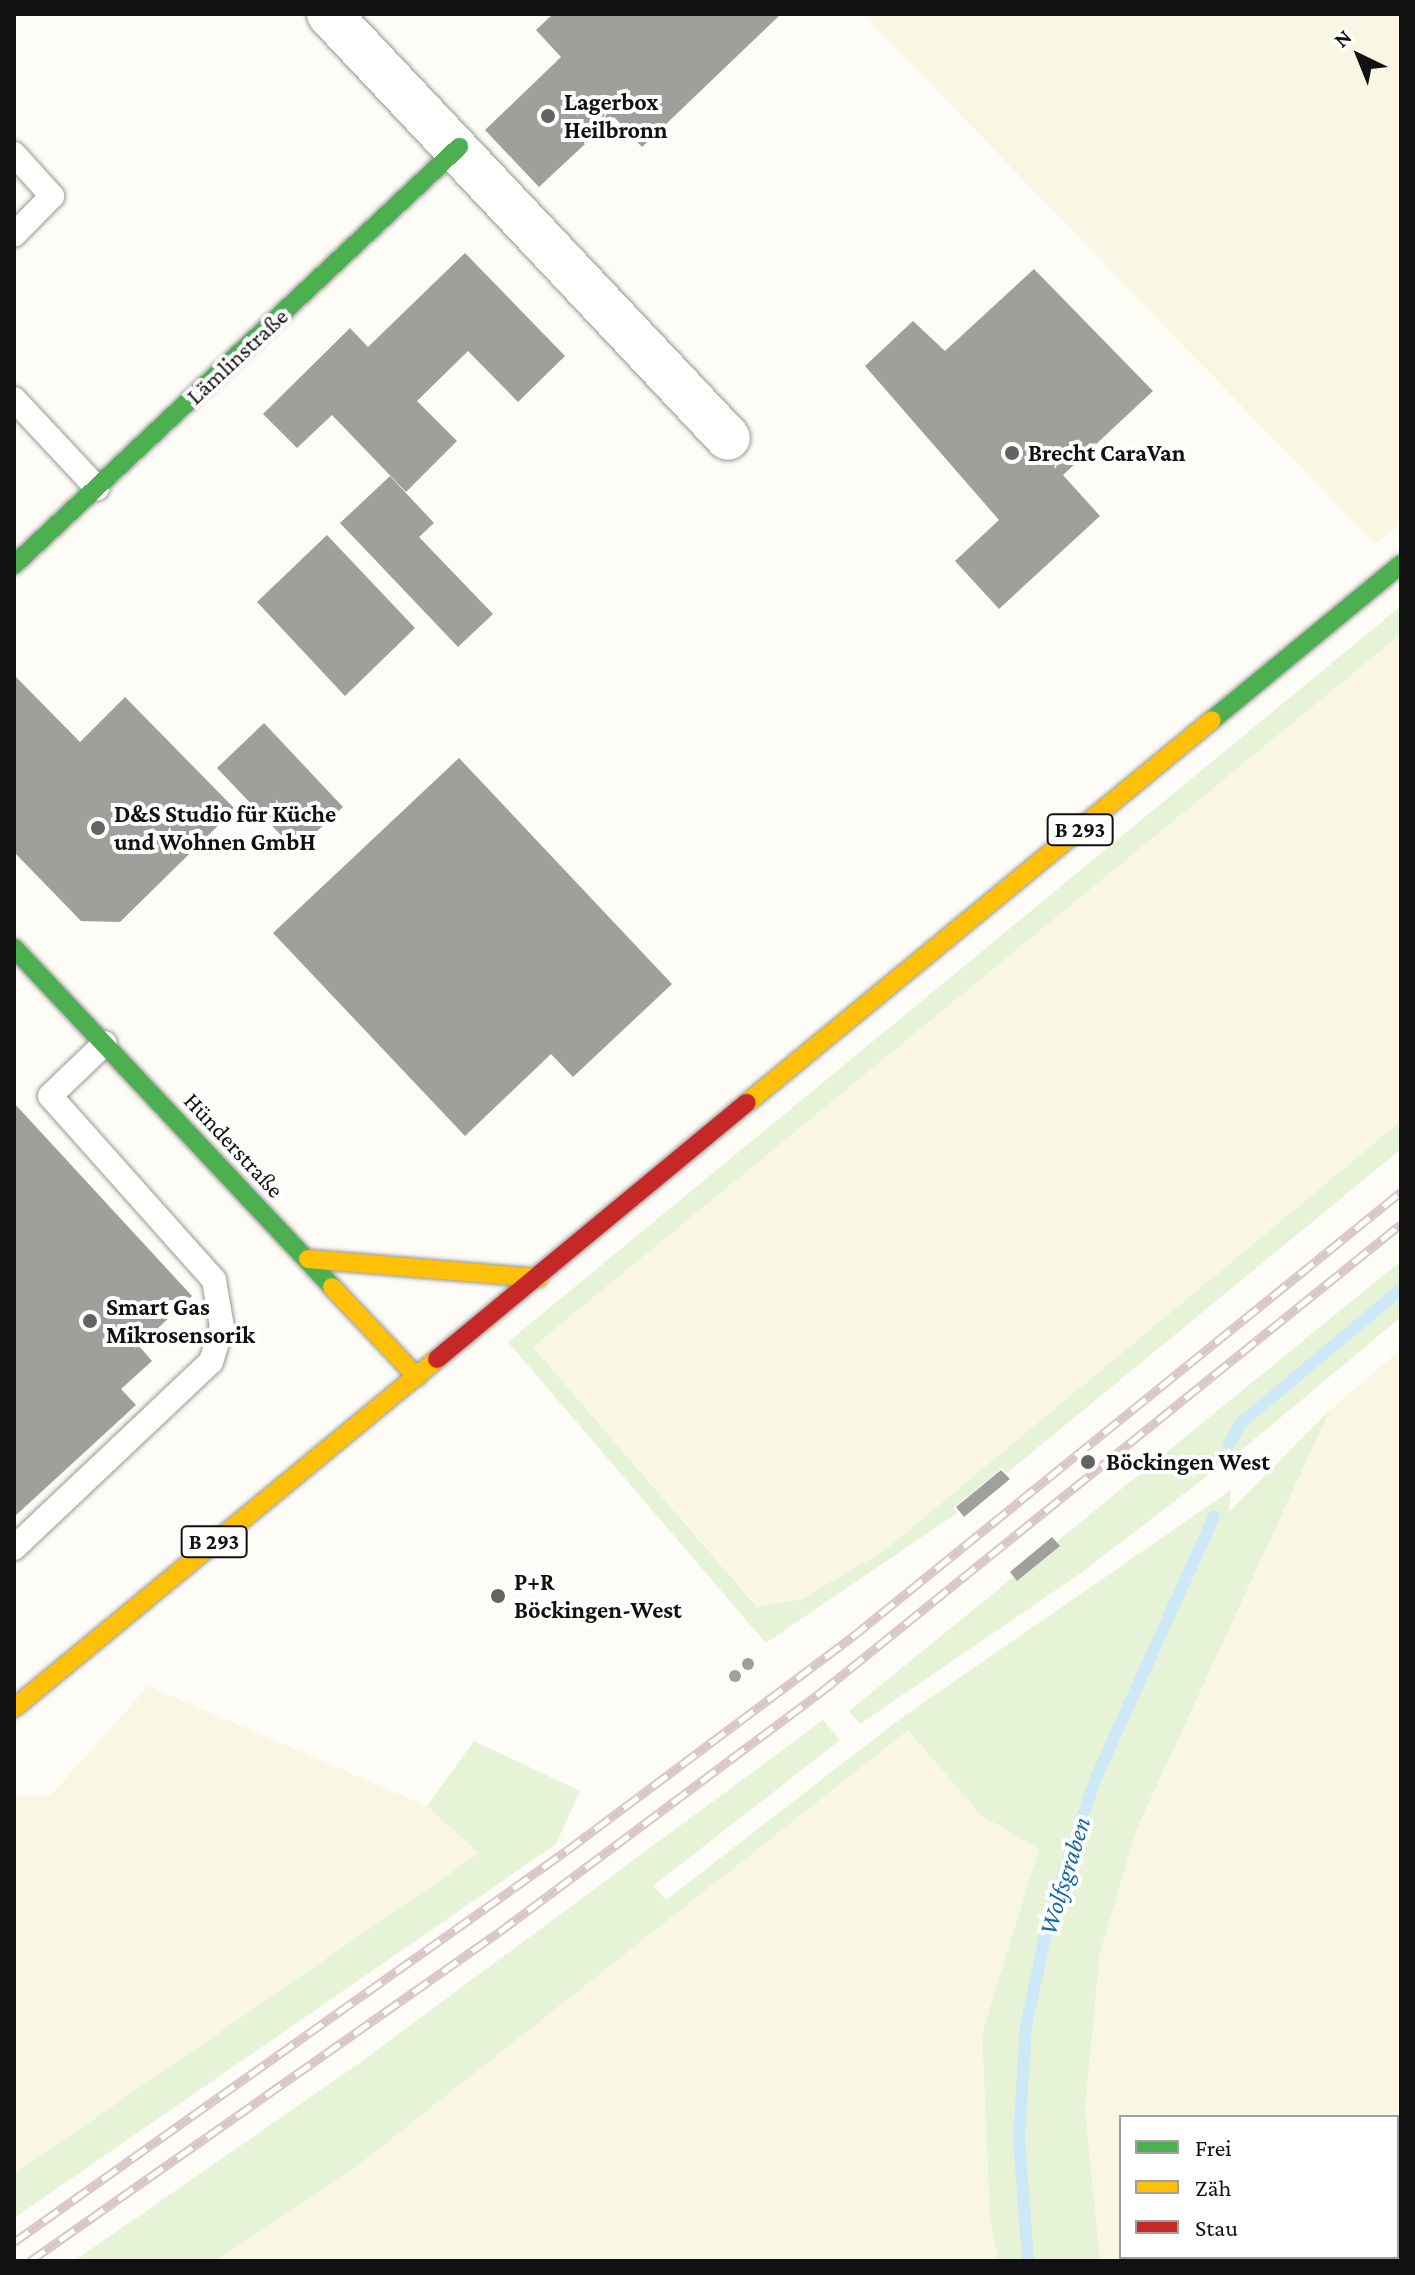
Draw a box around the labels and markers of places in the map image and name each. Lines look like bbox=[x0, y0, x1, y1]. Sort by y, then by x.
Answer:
place label: Lagerbox Heilbronn bbox=[564, 88, 668, 144]
marker: Lagerbox Heilbronn bbox=[539, 107, 557, 125]
place label: Brecht CaraVan bbox=[1028, 439, 1186, 467]
marker: Brecht CaraVan bbox=[1003, 444, 1021, 462]
place label: D&S Studio für Küche und Wohnen GmbH bbox=[114, 800, 336, 856]
marker: D&S Studio für Küche und Wohnen GmbH bbox=[89, 819, 107, 837]
place label: Smart Gas Mikrosensorik bbox=[106, 1293, 255, 1349]
marker: Smart Gas Mikrosensorik bbox=[81, 1312, 99, 1330]
place label: Böckingen West bbox=[1106, 1448, 1270, 1476]
marker: Böckingen West bbox=[1077, 1451, 1099, 1473]
place label: P+R Böckingen-West bbox=[514, 1568, 682, 1624]
marker: P+R Böckingen-West bbox=[489, 1587, 507, 1605]

